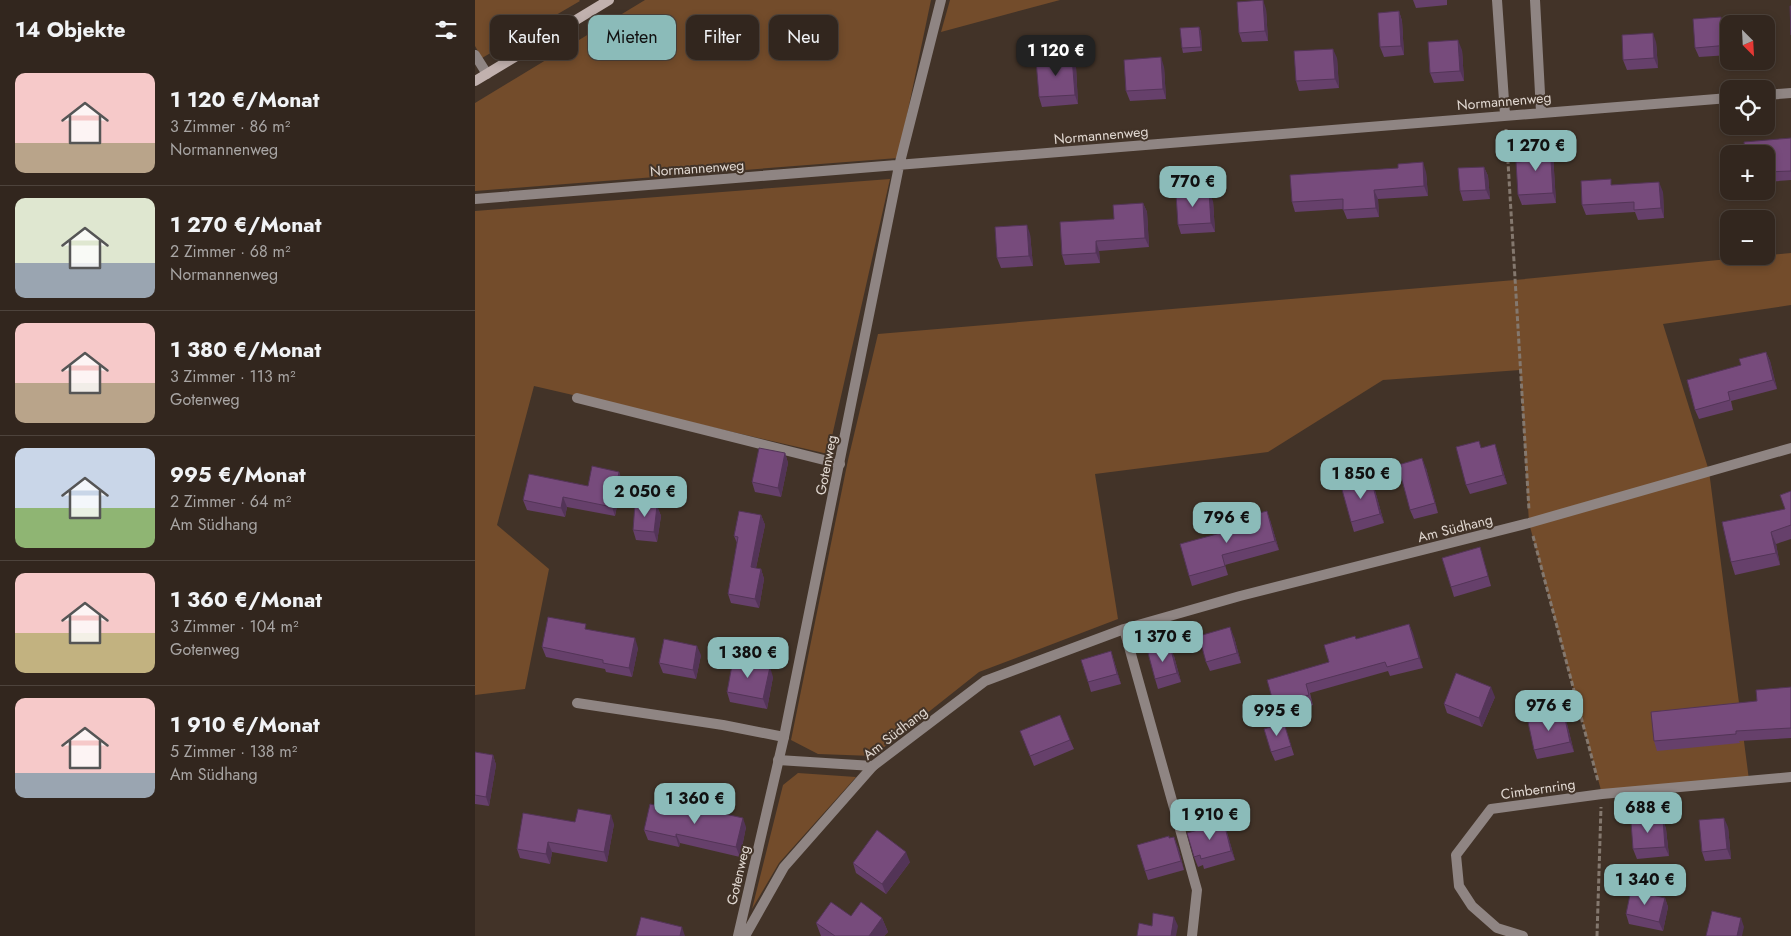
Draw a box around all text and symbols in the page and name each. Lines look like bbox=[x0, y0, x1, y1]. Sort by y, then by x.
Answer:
text: 14 Objekte bbox=[15, 15, 125, 45]
chip: Kaufen bbox=[490, 15, 578, 60]
chip: Mieten bbox=[588, 15, 676, 60]
chip: Filter bbox=[686, 15, 759, 60]
chip: Neu bbox=[769, 15, 838, 60]
north arrow bbox=[1720, 15, 1775, 70]
map controls bbox=[1720, 15, 1775, 265]
icon: filters bbox=[432, 16, 460, 44]
pin: 1 120 € bbox=[1010, 34, 1102, 77]
text: 1 120 € bbox=[1027, 39, 1085, 62]
button: locate bbox=[1720, 80, 1775, 135]
text: 1 120 €/Monat bbox=[170, 85, 319, 115]
street label: Normannenweg bbox=[1456, 87, 1552, 115]
icon: home bbox=[55, 93, 115, 153]
text: 3 Zimmer · 86 m² bbox=[170, 115, 290, 138]
street label: Normannenweg bbox=[1053, 121, 1149, 149]
pin: 1 270 € bbox=[1490, 130, 1582, 172]
text: 1 270 € bbox=[1507, 134, 1565, 157]
text: Normannenweg bbox=[170, 138, 278, 161]
button: + bbox=[1720, 145, 1775, 200]
street label: Normannenweg bbox=[649, 155, 745, 181]
pin: 770 € bbox=[1158, 166, 1228, 208]
text: 770 € bbox=[1170, 170, 1216, 193]
text: 1 270 €/Monat bbox=[170, 210, 321, 240]
button: − bbox=[1720, 210, 1775, 265]
icon: home bbox=[55, 218, 115, 278]
text: 2 Zimmer · 68 m² bbox=[170, 240, 291, 263]
text: Normannenweg bbox=[170, 263, 278, 286]
text: 1 380 €/Monat bbox=[170, 335, 321, 365]
icon: home bbox=[55, 343, 115, 403]
text: 3 Zimmer · 113 m² bbox=[170, 365, 295, 388]
text: Gotenweg bbox=[170, 388, 240, 411]
street label: Gotenweg bbox=[810, 433, 842, 497]
pin: 1 850 € bbox=[1315, 458, 1407, 500]
text: 995 €/Monat bbox=[170, 460, 306, 490]
text: 1 850 € bbox=[1331, 462, 1391, 485]
icon: home bbox=[55, 468, 115, 528]
pin: 2 050 € bbox=[599, 476, 691, 518]
text: 2 050 € bbox=[614, 480, 676, 503]
text: 2 Zimmer · 64 m² bbox=[170, 490, 291, 513]
pin: 796 € bbox=[1192, 502, 1262, 544]
text: 796 € bbox=[1204, 506, 1250, 529]
street label: Am Südhang bbox=[1415, 509, 1495, 547]
text: Am Südhang bbox=[170, 513, 258, 536]
text: 1 360 €/Monat bbox=[170, 585, 322, 615]
icon: home bbox=[55, 593, 115, 653]
text: 3 Zimmer · 104 m² bbox=[170, 615, 298, 638]
pin: 1 370 € bbox=[1117, 620, 1209, 663]
text: 1 370 € bbox=[1134, 625, 1192, 648]
pin: 1 380 € bbox=[702, 636, 794, 679]
text: Gotenweg bbox=[170, 638, 240, 661]
text: 1 380 € bbox=[719, 641, 777, 664]
pin: 976 € bbox=[1514, 690, 1584, 732]
pin: 995 € bbox=[1242, 694, 1312, 737]
text: 976 € bbox=[1526, 694, 1572, 717]
text: 995 € bbox=[1253, 699, 1301, 722]
street label: Am Südhang bbox=[859, 701, 931, 765]
text: 1 910 €/Monat bbox=[170, 710, 320, 740]
icon: home bbox=[55, 718, 115, 778]
text: 5 Zimmer · 138 m² bbox=[170, 740, 297, 763]
text: Am Südhang bbox=[170, 763, 258, 786]
street label: Cimbernring bbox=[1499, 774, 1577, 804]
pin: 1 360 € bbox=[649, 782, 741, 825]
text: 1 360 € bbox=[665, 787, 725, 810]
pin: 688 € bbox=[1613, 792, 1683, 834]
text: 688 € bbox=[1625, 796, 1671, 819]
pin: 1 910 € bbox=[1164, 798, 1256, 841]
text: 1 910 € bbox=[1181, 803, 1239, 826]
street label: Gotenweg bbox=[721, 843, 755, 907]
pin: 1 340 € bbox=[1599, 864, 1691, 906]
text: 1 340 € bbox=[1615, 868, 1675, 891]

